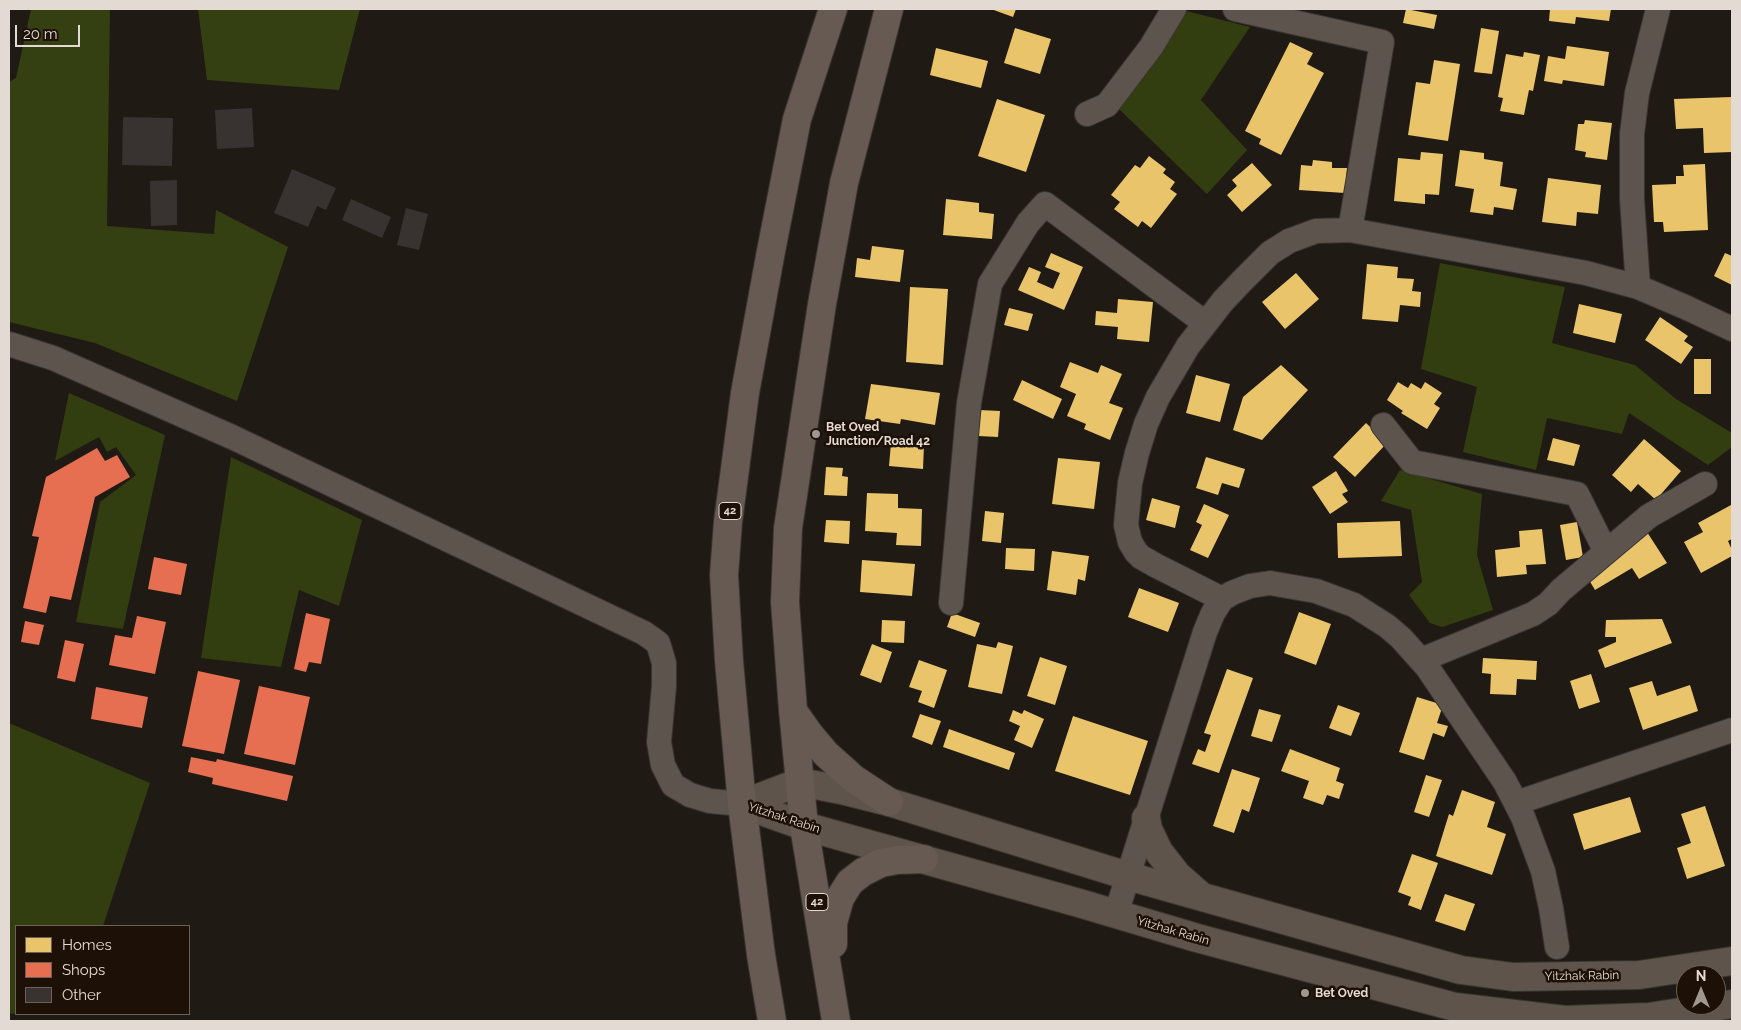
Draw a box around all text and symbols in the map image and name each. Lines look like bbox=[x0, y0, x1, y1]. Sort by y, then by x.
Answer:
scale bar bbox=[18, 15, 82, 47]
text: 20 m bbox=[23, 25, 58, 43]
place label: Bet Oved Junction/Road 42 bbox=[826, 420, 930, 448]
marker: Bet Oved Junction/Road 42 bbox=[810, 428, 822, 440]
road number: 42 bbox=[719, 502, 741, 520]
street label: Yitzhak Rabin bbox=[746, 800, 822, 836]
road number: 42 bbox=[806, 894, 828, 910]
street label: Yitzhak Rabin bbox=[1135, 914, 1211, 948]
legend bbox=[15, 925, 190, 1015]
text: Homes bbox=[62, 936, 112, 954]
text: Shops bbox=[62, 961, 105, 979]
north arrow bbox=[1676, 965, 1726, 1015]
street label: Yitzhak Rabin bbox=[1545, 968, 1619, 984]
text: N bbox=[1696, 968, 1706, 984]
text: Other bbox=[62, 986, 101, 1004]
place label: Bet Oved bbox=[1315, 986, 1368, 1000]
marker: Bet Oved bbox=[1299, 987, 1311, 999]

